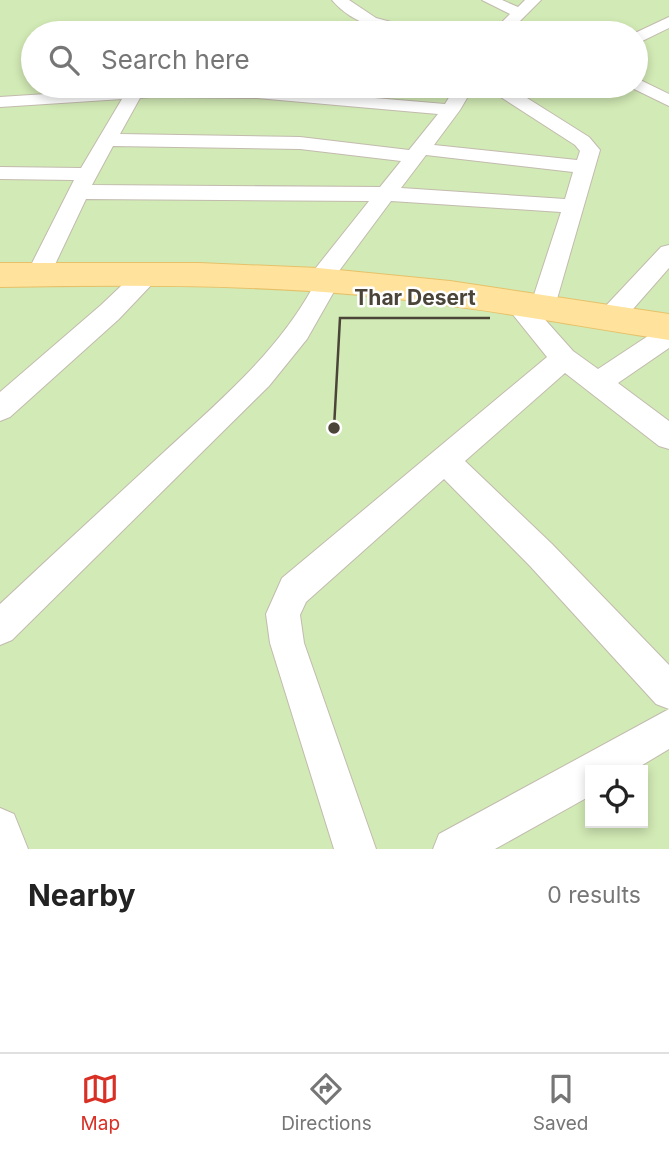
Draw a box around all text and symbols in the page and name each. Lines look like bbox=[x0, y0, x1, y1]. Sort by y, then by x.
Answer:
search box bbox=[21, 21, 648, 98]
icon: search bbox=[45, 41, 83, 79]
text: Search here bbox=[101, 44, 250, 75]
callout: Thar Desert bbox=[340, 276, 490, 318]
text: Thar Desert bbox=[354, 285, 476, 310]
map controls bbox=[585, 765, 648, 828]
button: locate bbox=[585, 765, 648, 828]
text: Nearby bbox=[28, 877, 136, 913]
text: 0 results bbox=[547, 881, 641, 909]
tab: Map bbox=[81, 1070, 120, 1135]
tab: Directions bbox=[281, 1070, 372, 1135]
tab: Saved bbox=[533, 1070, 588, 1135]

